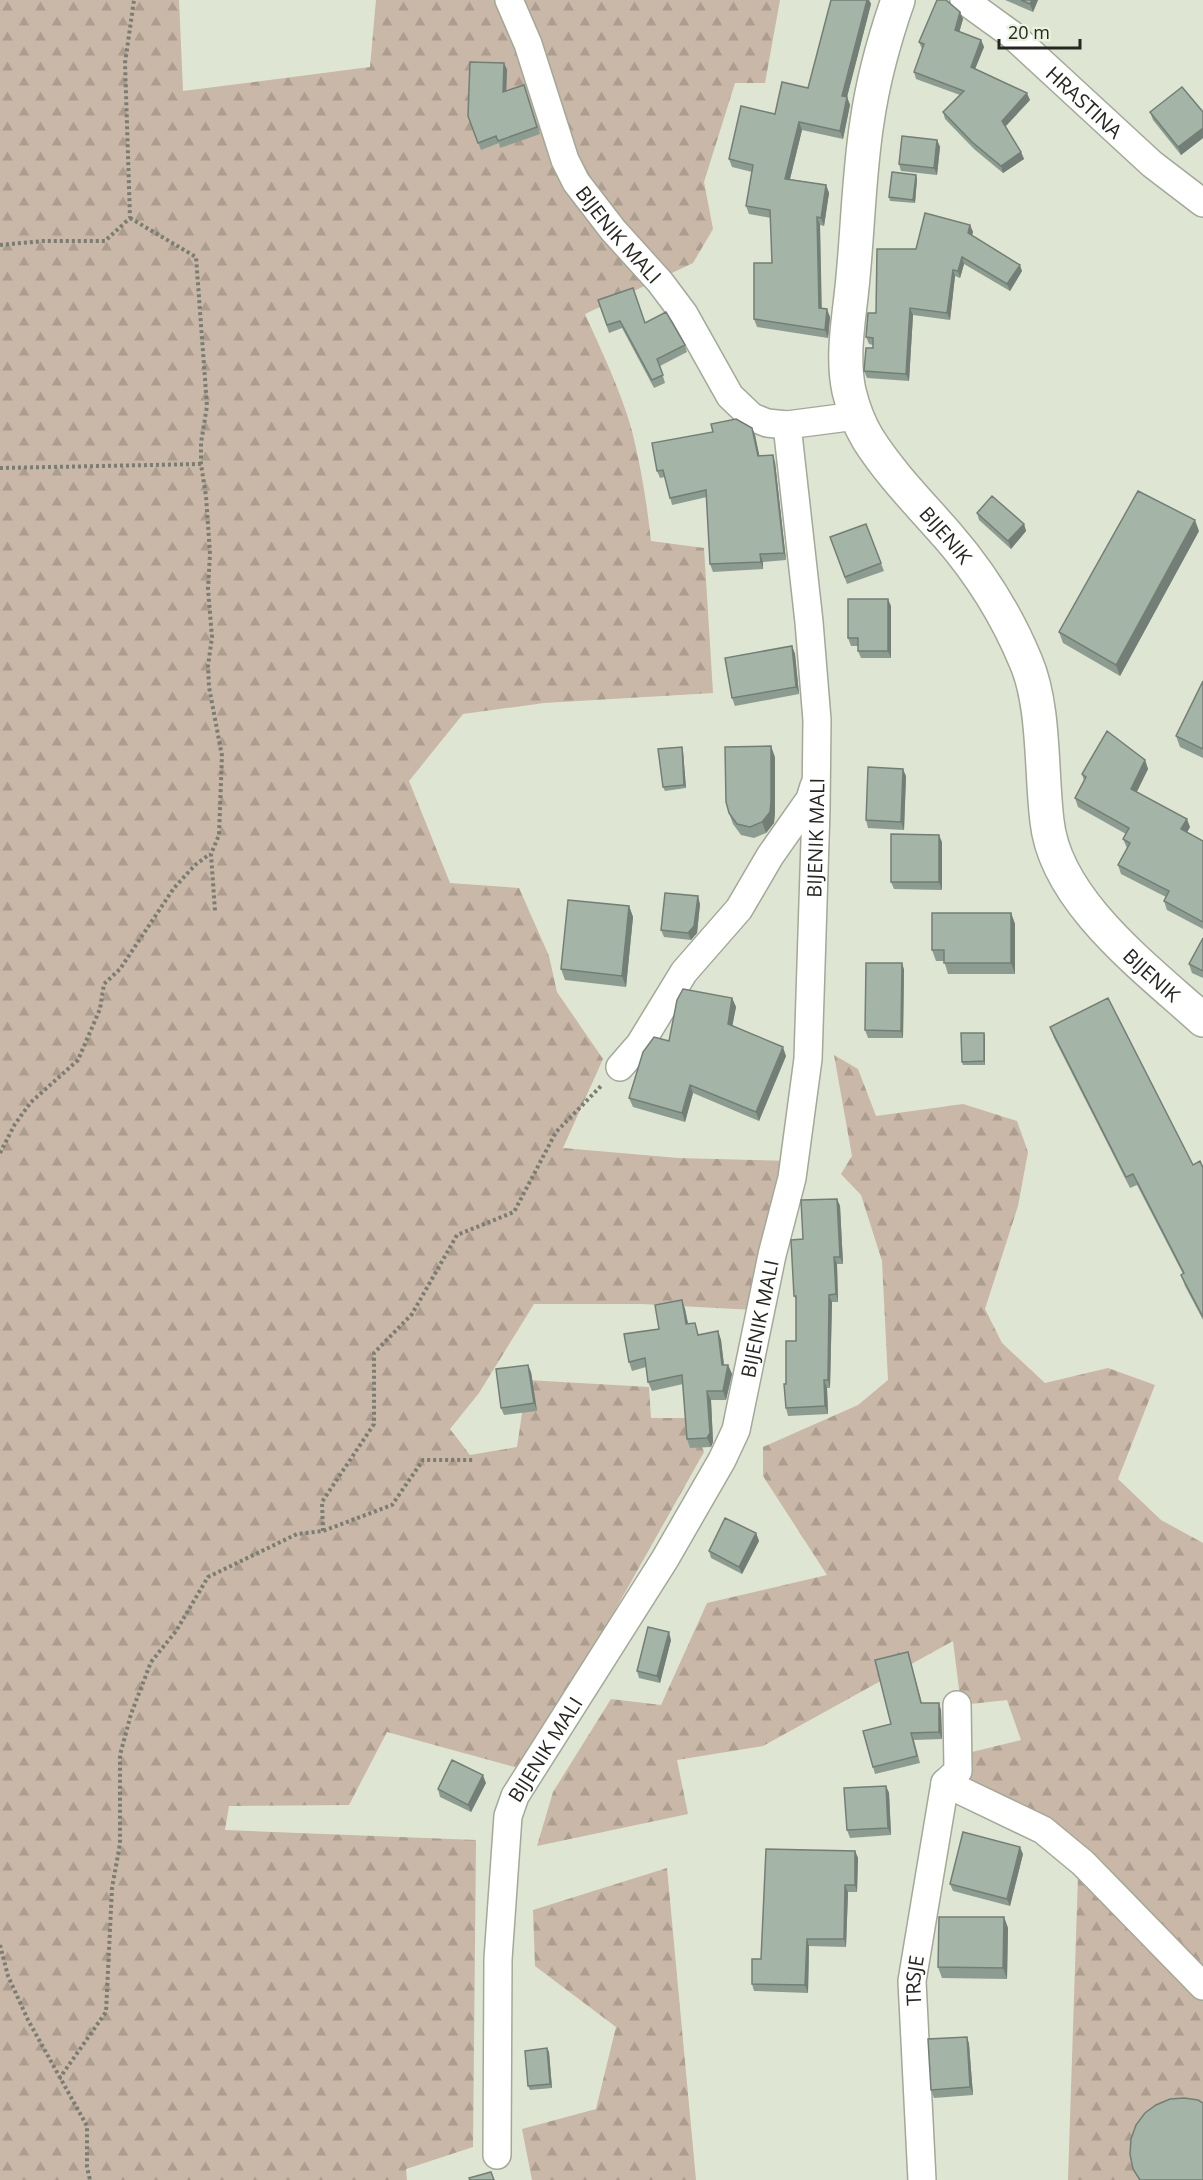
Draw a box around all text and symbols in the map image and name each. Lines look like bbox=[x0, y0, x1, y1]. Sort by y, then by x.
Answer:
scale bar bbox=[999, 12, 1080, 50]
text: 20 m bbox=[1008, 20, 1050, 44]
street label: HRASTINA bbox=[1040, 60, 1129, 144]
street label: BIJENIK MALI bbox=[570, 180, 668, 289]
street label: BIJENIK bbox=[914, 500, 979, 570]
street label: BIJENIK MALI bbox=[800, 778, 830, 898]
street label: BIJENIK bbox=[1118, 942, 1187, 1008]
street label: BIJENIK MALI bbox=[734, 1257, 784, 1380]
street label: BIJENIK MALI bbox=[501, 1691, 588, 1807]
street label: TRSJE bbox=[898, 1953, 930, 2006]

